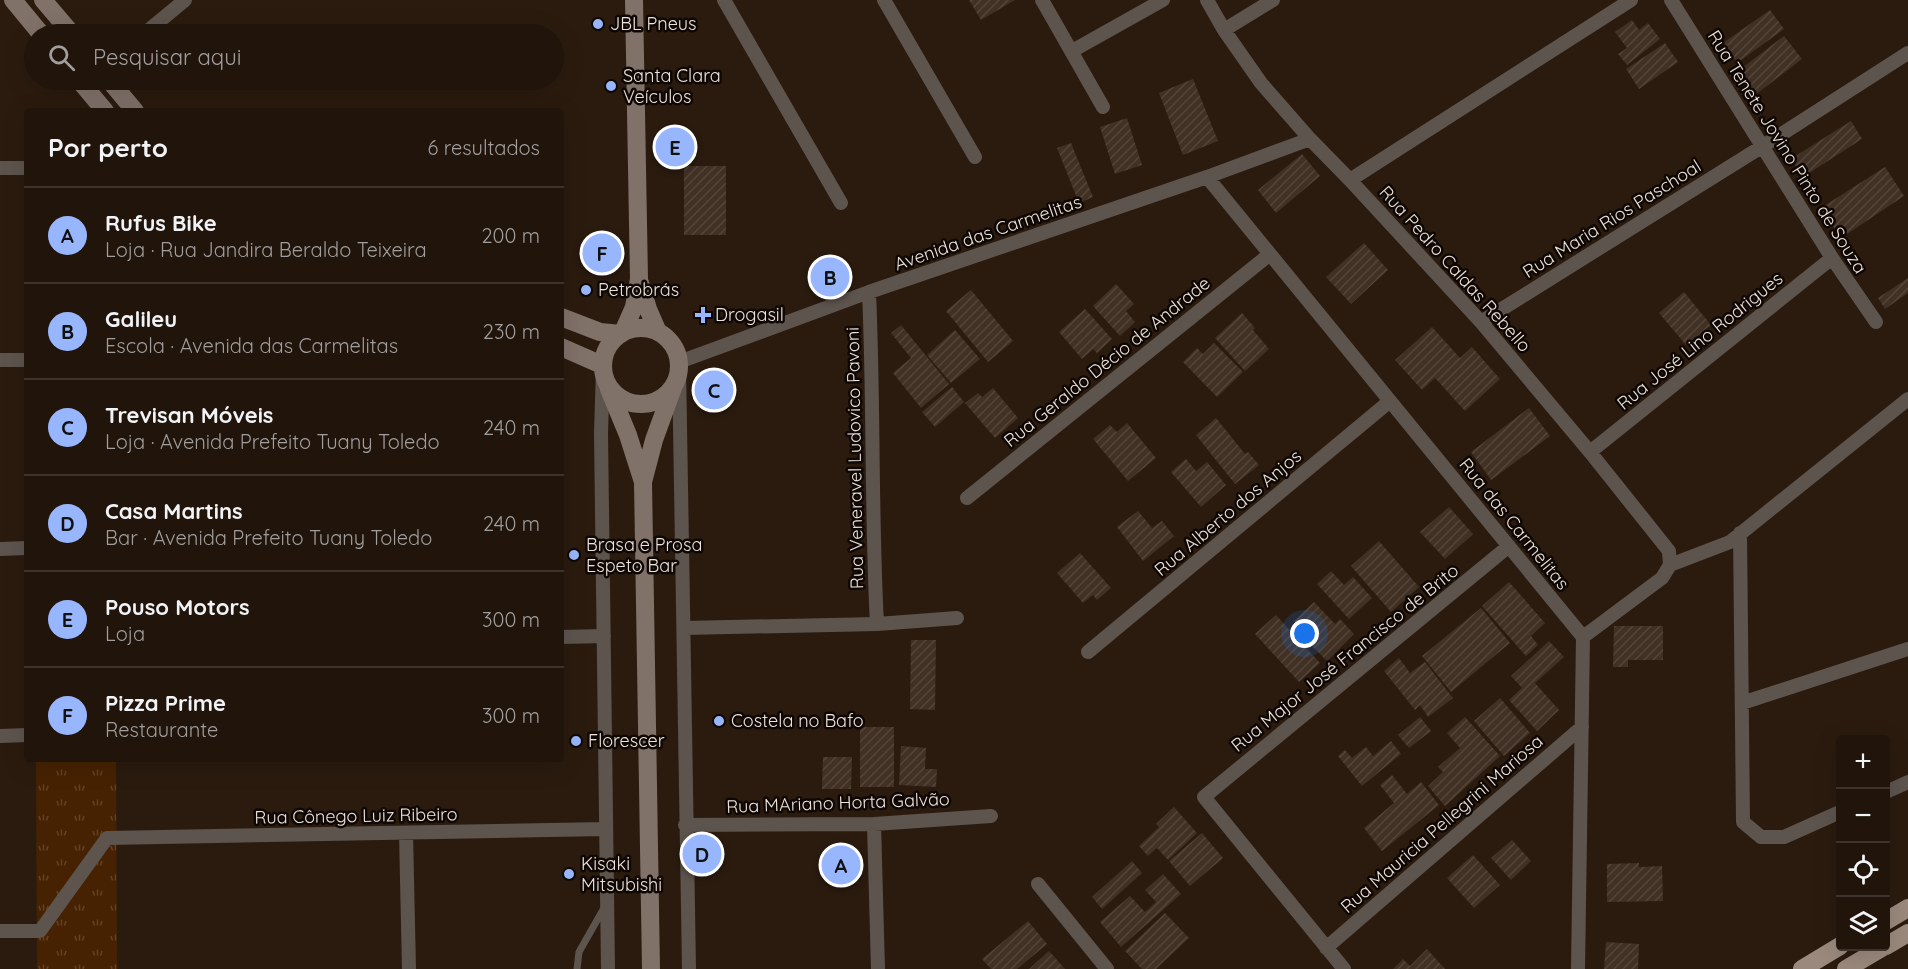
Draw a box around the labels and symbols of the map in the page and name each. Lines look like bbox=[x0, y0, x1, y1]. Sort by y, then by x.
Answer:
place label: JBL Pneus bbox=[610, 12, 697, 35]
marker: JBL Pneus bbox=[591, 17, 605, 31]
street label: Rua Tenete Jovino Pinto de Souza bbox=[1703, 26, 1872, 278]
place label: Santa Clara Veículos bbox=[623, 64, 721, 108]
marker: Santa Clara Veículos bbox=[604, 79, 618, 93]
pin: E bbox=[656, 124, 694, 170]
street label: Rua Maria Rios Paschoal bbox=[1518, 154, 1705, 283]
street label: Rua Pedro Caldas Rebello bbox=[1375, 181, 1536, 357]
street label: Avenida das Carmelitas bbox=[891, 190, 1084, 275]
pin: F bbox=[582, 230, 622, 276]
pin: B bbox=[810, 254, 850, 300]
street label: Rua José Lino Rodrigues bbox=[1612, 267, 1787, 415]
street label: Rua Geraldo Décio de Andrade bbox=[999, 271, 1214, 452]
place label: Petrobrás bbox=[598, 278, 679, 301]
marker: Petrobrás bbox=[579, 283, 593, 297]
place label: Drogasil bbox=[715, 303, 784, 326]
marker: Drogasil bbox=[696, 308, 710, 322]
street label: Rua Veneravel Ludovico Pavoni bbox=[841, 327, 868, 589]
pin: C bbox=[694, 368, 734, 412]
street label: Rua Alberto dos Anjos bbox=[1149, 444, 1306, 581]
street label: Rua das Carmelitas bbox=[1454, 453, 1575, 594]
place label: Brasa e Prosa Espeto Bar bbox=[586, 533, 702, 577]
marker: Brasa e Prosa Espeto Bar bbox=[567, 548, 581, 562]
street label: Rua Major José Francisco de Brito bbox=[1226, 559, 1463, 757]
your location bbox=[1290, 619, 1319, 648]
place label: Costela no Bafo bbox=[731, 709, 864, 732]
marker: Costela no Bafo bbox=[712, 714, 726, 728]
place label: Florescer bbox=[588, 729, 665, 752]
street label: Rua Mauricia Pellegrini Mariosa bbox=[1336, 729, 1548, 918]
marker: Florescer bbox=[569, 734, 583, 748]
street label: Rua MAriano Horta Galvão bbox=[726, 787, 950, 818]
street label: Rua Cônego Luiz Ribeiro bbox=[254, 802, 458, 829]
pin: D bbox=[682, 832, 722, 876]
pin: A bbox=[822, 842, 860, 888]
place label: Kisaki Mitsubishi bbox=[581, 852, 662, 896]
marker: Kisaki Mitsubishi bbox=[562, 867, 576, 881]

